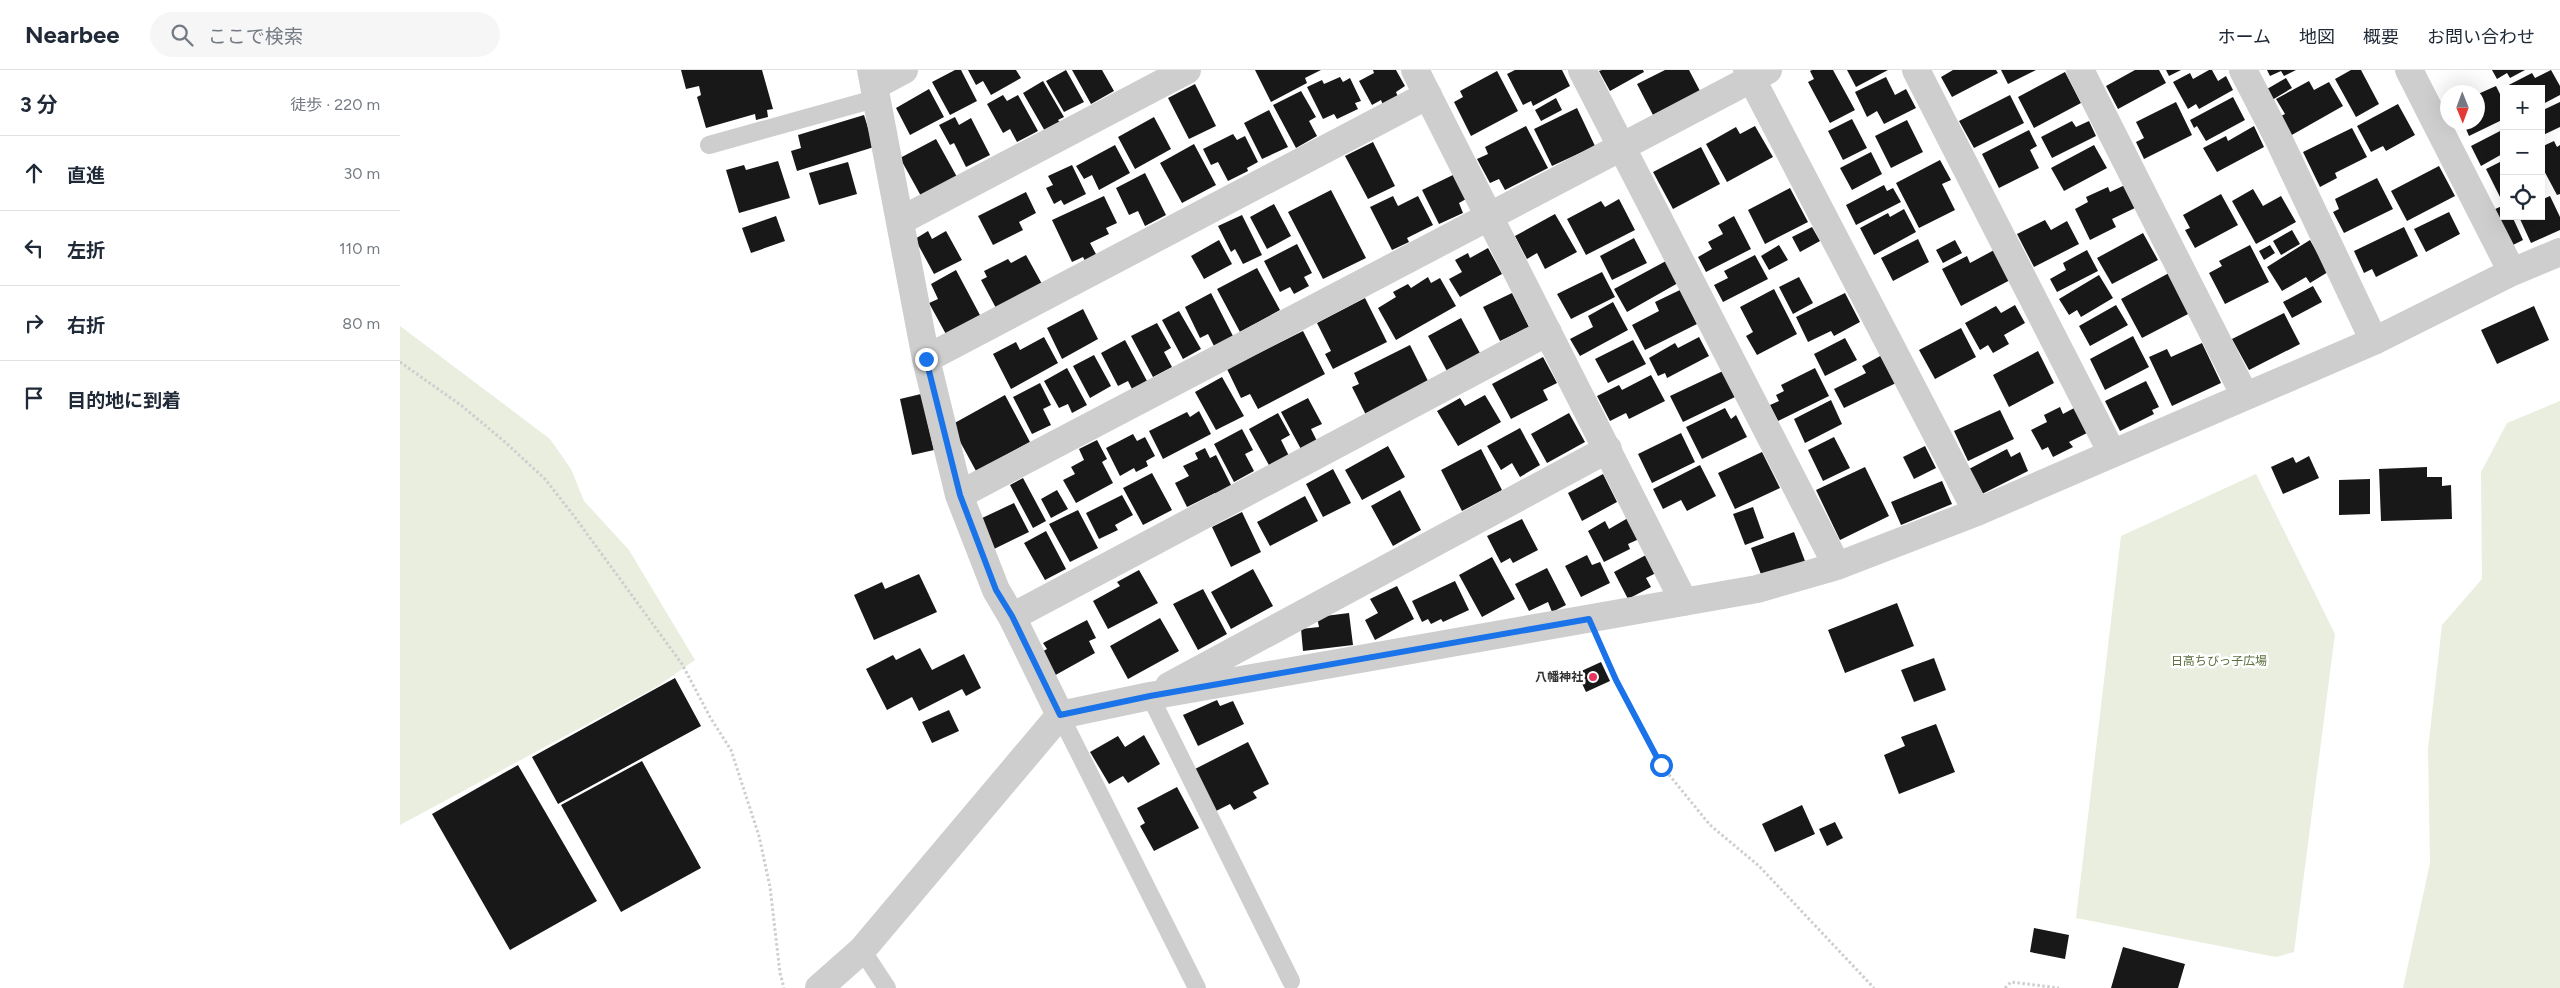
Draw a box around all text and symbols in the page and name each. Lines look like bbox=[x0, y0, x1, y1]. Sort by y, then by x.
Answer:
search box bbox=[150, 12, 500, 57]
text: Nearbee bbox=[25, 20, 120, 49]
icon: search bbox=[168, 21, 196, 49]
text: ここで検索 bbox=[208, 25, 303, 48]
text: ホーム bbox=[2218, 26, 2271, 48]
text: 地図 bbox=[2299, 26, 2335, 48]
text: 概要 bbox=[2363, 26, 2399, 48]
text: お問い合わせ bbox=[2427, 26, 2535, 48]
north arrow bbox=[2440, 85, 2485, 130]
map controls bbox=[2500, 85, 2545, 220]
button: + bbox=[2500, 85, 2545, 130]
text: 3 分 bbox=[20, 92, 58, 117]
text: 徒歩 · 220 m bbox=[290, 95, 380, 114]
button: − bbox=[2500, 130, 2545, 175]
icon: ahead bbox=[20, 159, 48, 187]
text: 直進 bbox=[67, 164, 105, 187]
text: 30 m bbox=[343, 164, 380, 183]
button: locate bbox=[2500, 175, 2545, 220]
icon: left bbox=[20, 234, 48, 262]
text: 左折 bbox=[67, 239, 105, 262]
text: 110 m bbox=[339, 239, 380, 258]
icon: right bbox=[20, 309, 48, 337]
text: 右折 bbox=[67, 314, 105, 337]
text: 80 m bbox=[342, 314, 380, 333]
route end bbox=[915, 348, 938, 371]
icon: arrive bbox=[20, 384, 48, 412]
text: 目的地に到着 bbox=[67, 389, 181, 412]
park label: 日高ちびっ子広場 bbox=[2171, 654, 2267, 668]
place label: 八幡神社 bbox=[1535, 670, 1583, 684]
marker: 八幡神社 bbox=[1587, 671, 1599, 683]
route start bbox=[1650, 754, 1673, 777]

